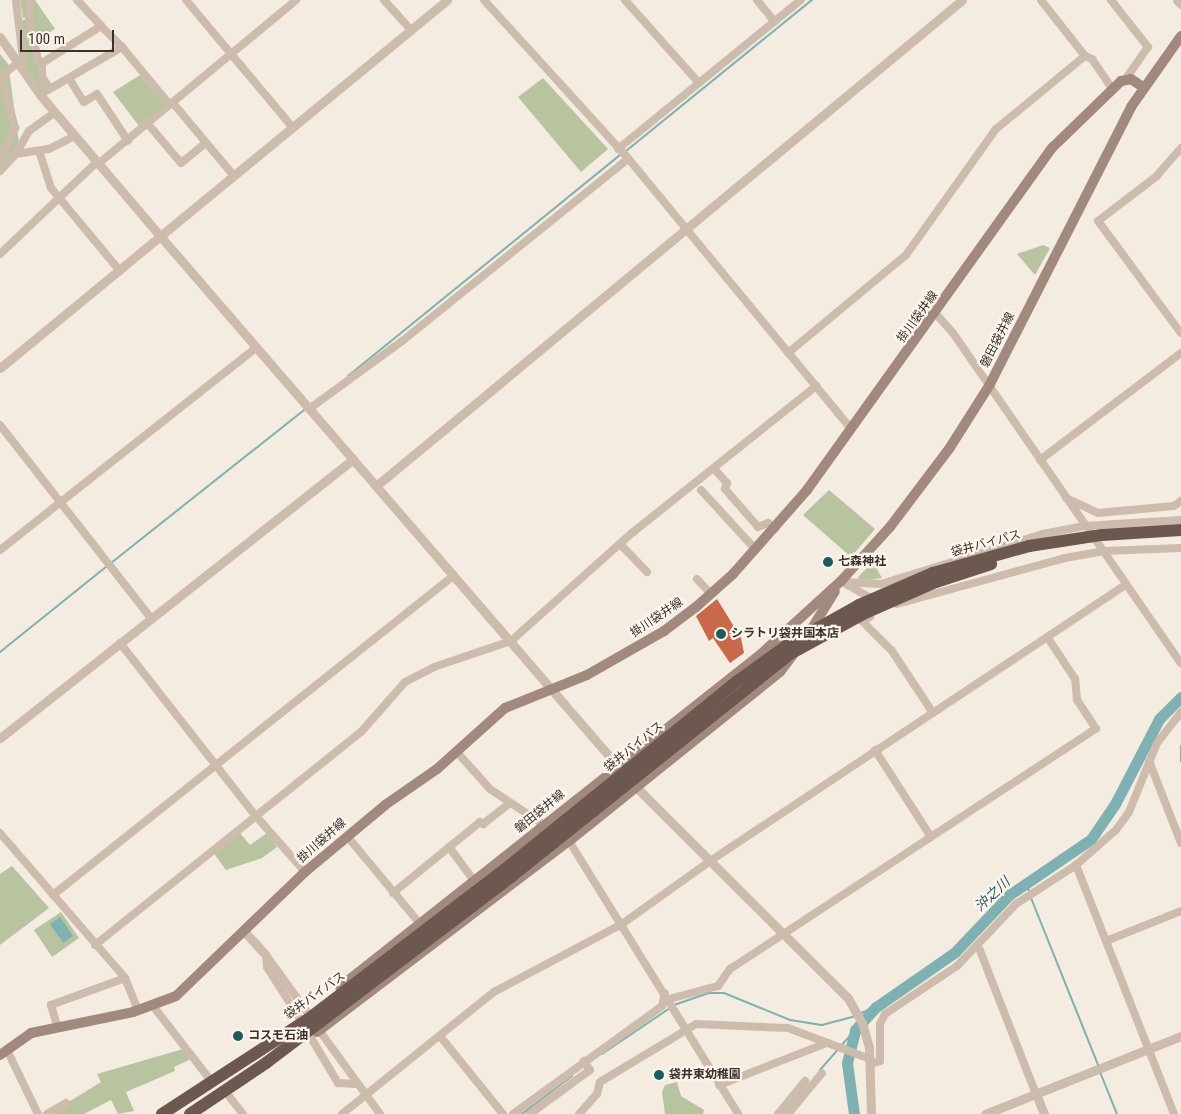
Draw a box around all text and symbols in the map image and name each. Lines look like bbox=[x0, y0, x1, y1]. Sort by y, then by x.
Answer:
scale bar bbox=[22, 20, 116, 52]
text: 100 m bbox=[28, 30, 65, 48]
street label: 掛川袋井線 bbox=[895, 288, 941, 346]
street label: 磐田袋井線 bbox=[978, 310, 1018, 370]
street label: 袋井バイパス bbox=[949, 528, 1023, 560]
place label: 七森神社 bbox=[838, 555, 886, 569]
marker: 七森神社 bbox=[822, 556, 834, 568]
street label: 掛川袋井線 bbox=[628, 595, 686, 641]
place label: シラトリ袋井国本店 bbox=[731, 627, 839, 641]
marker: シラトリ袋井国本店 bbox=[715, 628, 727, 640]
street label: 袋井バイパス bbox=[601, 719, 667, 775]
street label: 磐田袋井線 bbox=[512, 788, 568, 836]
street label: 掛川袋井線 bbox=[295, 816, 349, 866]
water label: 沖之川 bbox=[971, 874, 1013, 914]
street label: 袋井バイパス bbox=[282, 969, 348, 1023]
place label: コスモ石油 bbox=[248, 1029, 308, 1043]
marker: コスモ石油 bbox=[232, 1030, 244, 1042]
place label: 袋井東幼稚園 bbox=[669, 1068, 741, 1082]
marker: 袋井東幼稚園 bbox=[653, 1069, 665, 1081]

